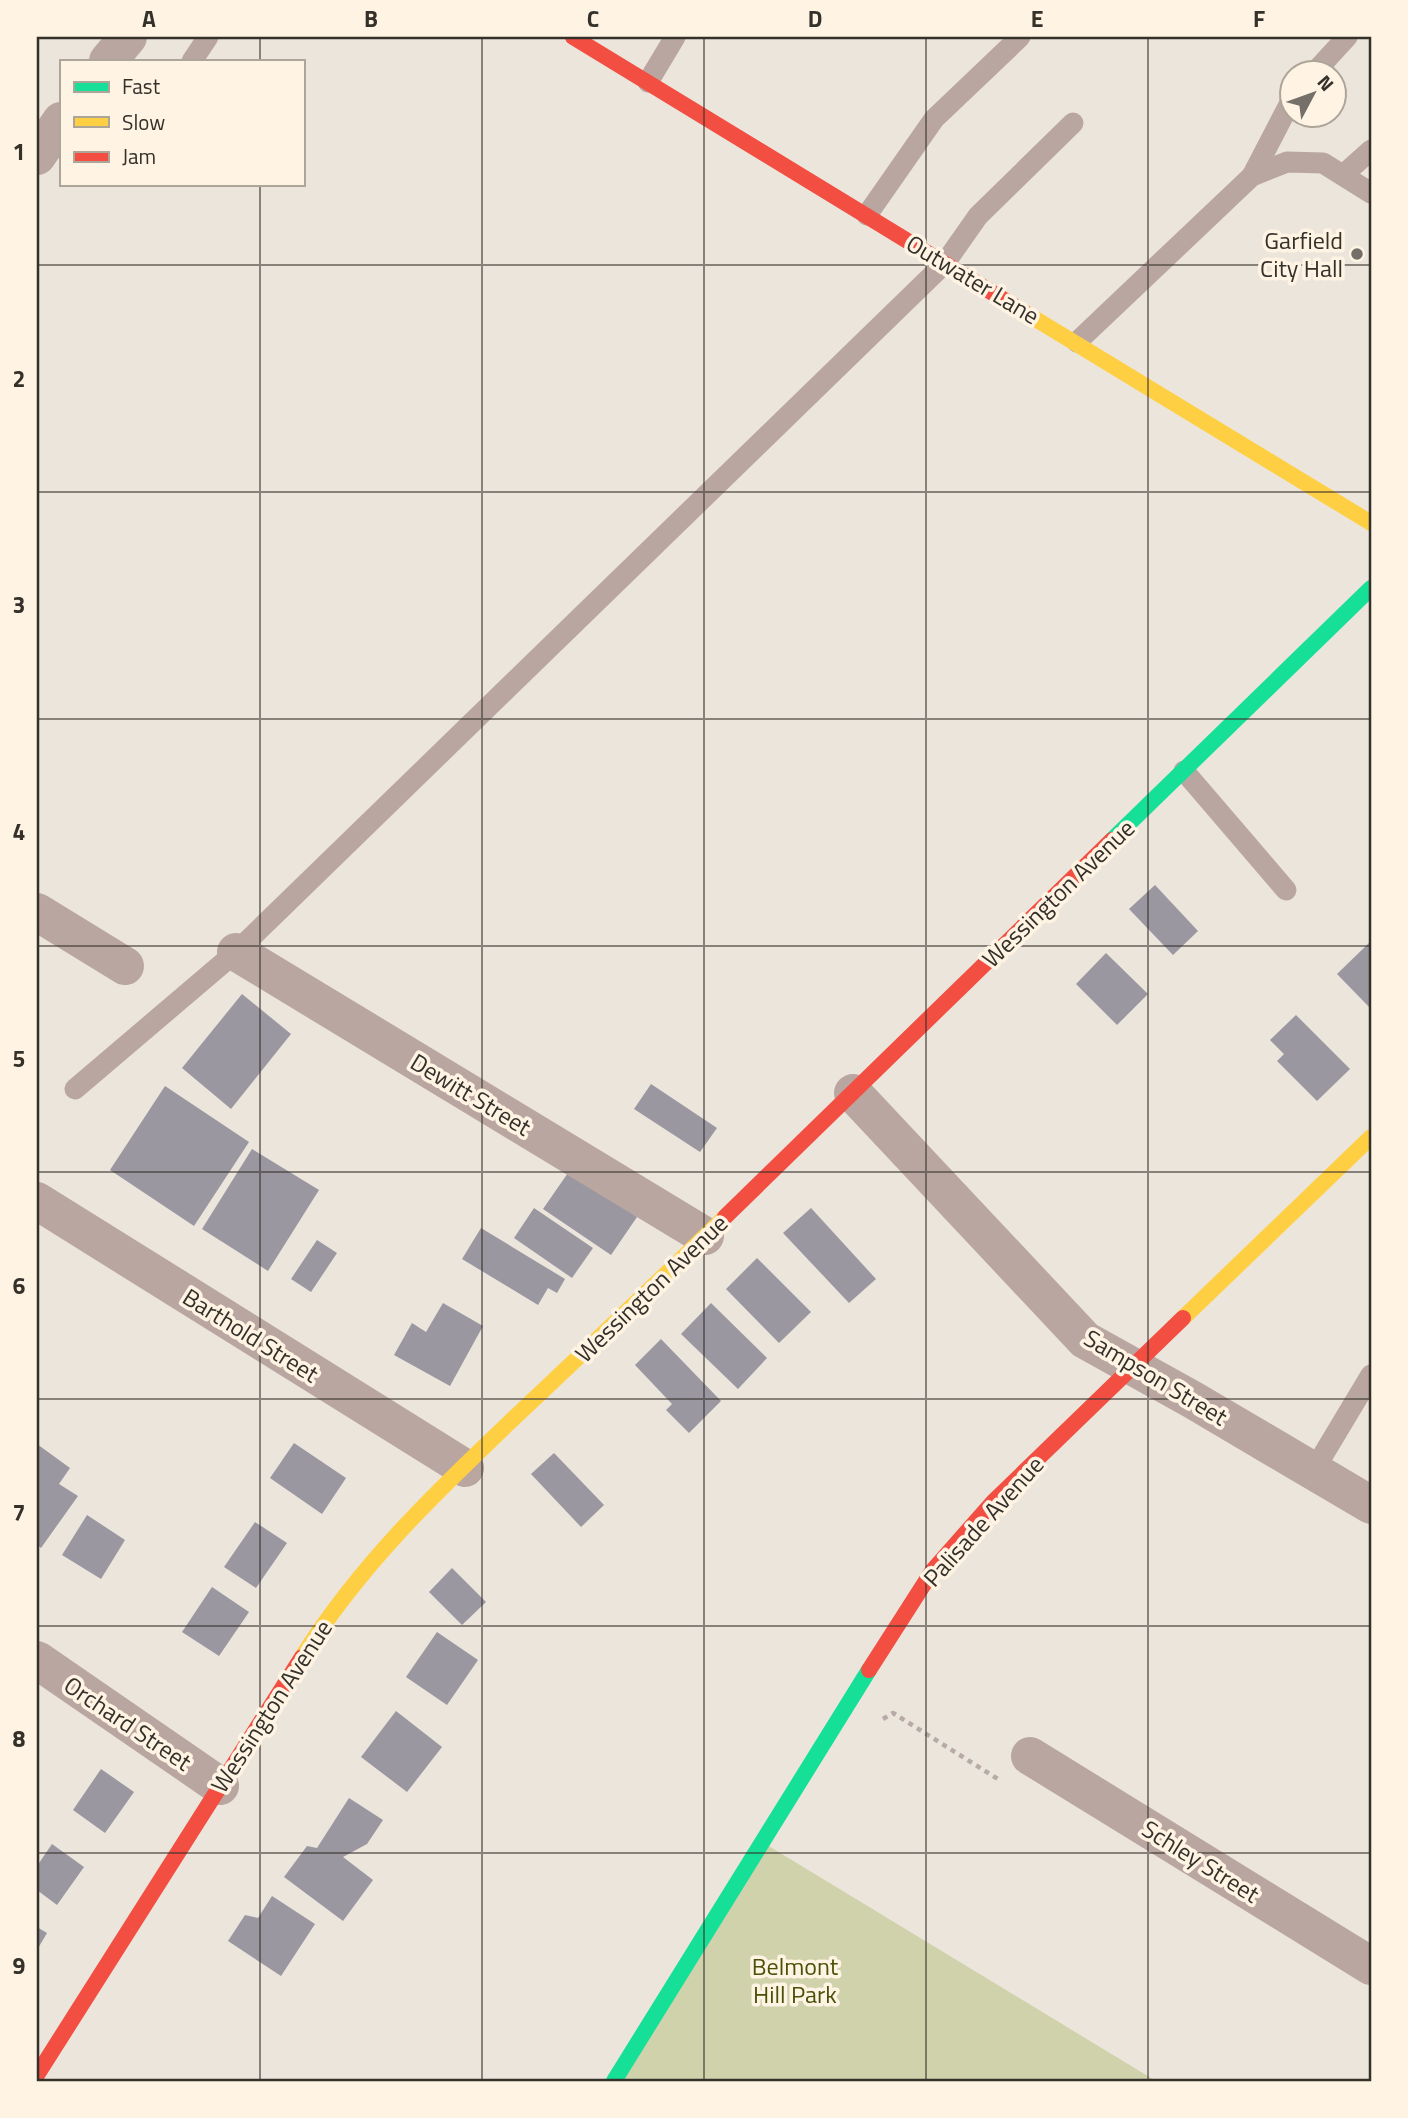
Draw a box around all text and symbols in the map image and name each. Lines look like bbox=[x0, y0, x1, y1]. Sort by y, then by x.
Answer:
text: A bbox=[142, 1, 156, 36]
text: B bbox=[364, 1, 378, 36]
text: C bbox=[587, 1, 599, 36]
text: D bbox=[808, 1, 822, 36]
text: E bbox=[1031, 1, 1043, 36]
text: F bbox=[1253, 1, 1265, 36]
legend bbox=[60, 60, 304, 186]
north arrow bbox=[1278, 60, 1348, 130]
text: N bbox=[1311, 68, 1341, 97]
text: Fast bbox=[122, 70, 161, 102]
text: Slow bbox=[122, 106, 165, 138]
text: 1 bbox=[13, 134, 25, 169]
text: Jam bbox=[122, 140, 156, 172]
place label: Garfield City Hall bbox=[1260, 222, 1343, 286]
street label: Outwater Lane bbox=[900, 225, 1046, 333]
marker: Garfield City Hall bbox=[1349, 246, 1365, 262]
text: 2 bbox=[13, 361, 25, 396]
text: 3 bbox=[13, 587, 25, 622]
street label: Wessington Avenue bbox=[974, 811, 1142, 975]
text: 4 bbox=[13, 814, 25, 849]
text: 5 bbox=[13, 1041, 25, 1076]
street label: Dewitt Street bbox=[404, 1044, 539, 1144]
street label: Wessington Avenue bbox=[567, 1206, 735, 1370]
text: 6 bbox=[13, 1268, 26, 1303]
street label: Barthold Street bbox=[176, 1279, 327, 1391]
street label: Sampson Street bbox=[1077, 1320, 1235, 1434]
street label: Palisade Avenue bbox=[914, 1448, 1052, 1594]
text: 7 bbox=[13, 1495, 25, 1530]
street label: Wessington Avenue bbox=[201, 1612, 341, 1800]
street label: Orchard Street bbox=[57, 1667, 200, 1779]
text: 8 bbox=[13, 1721, 26, 1756]
street label: Schley Street bbox=[1135, 1811, 1267, 1912]
text: 9 bbox=[13, 1948, 26, 1983]
park label: Belmont Hill Park bbox=[752, 1948, 839, 2012]

